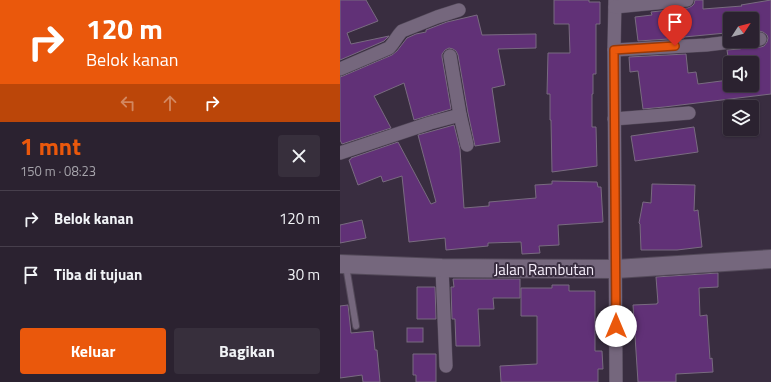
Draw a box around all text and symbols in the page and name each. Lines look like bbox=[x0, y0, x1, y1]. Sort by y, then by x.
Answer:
pin bbox=[658, 5, 692, 46]
text: 120 m bbox=[86, 7, 163, 50]
icon: arrive bbox=[664, 11, 686, 33]
north arrow bbox=[723, 12, 759, 48]
map controls bbox=[723, 12, 759, 136]
icon: right bbox=[20, 16, 72, 68]
text: Belok kanan bbox=[86, 46, 178, 73]
button: sound bbox=[723, 56, 759, 92]
icon: left bbox=[117, 92, 139, 114]
icon: ahead bbox=[159, 92, 181, 114]
icon: right bbox=[201, 92, 223, 114]
button: layers bbox=[723, 100, 759, 136]
text: 1 mnt bbox=[20, 128, 81, 164]
button: close bbox=[278, 135, 320, 177]
text: 150 m · 08:23 bbox=[20, 161, 96, 181]
text: Belok kanan bbox=[54, 207, 134, 230]
text: 120 m bbox=[279, 207, 320, 230]
icon: right bbox=[20, 208, 42, 230]
street label: Jalan Rambutan bbox=[494, 258, 594, 281]
text: Tiba di tujuan bbox=[54, 263, 142, 286]
text: 30 m bbox=[287, 263, 320, 286]
icon: arrive bbox=[20, 264, 42, 286]
position arrow bbox=[595, 305, 637, 347]
button: Keluar bbox=[20, 328, 166, 374]
button: Bagikan bbox=[174, 328, 320, 374]

